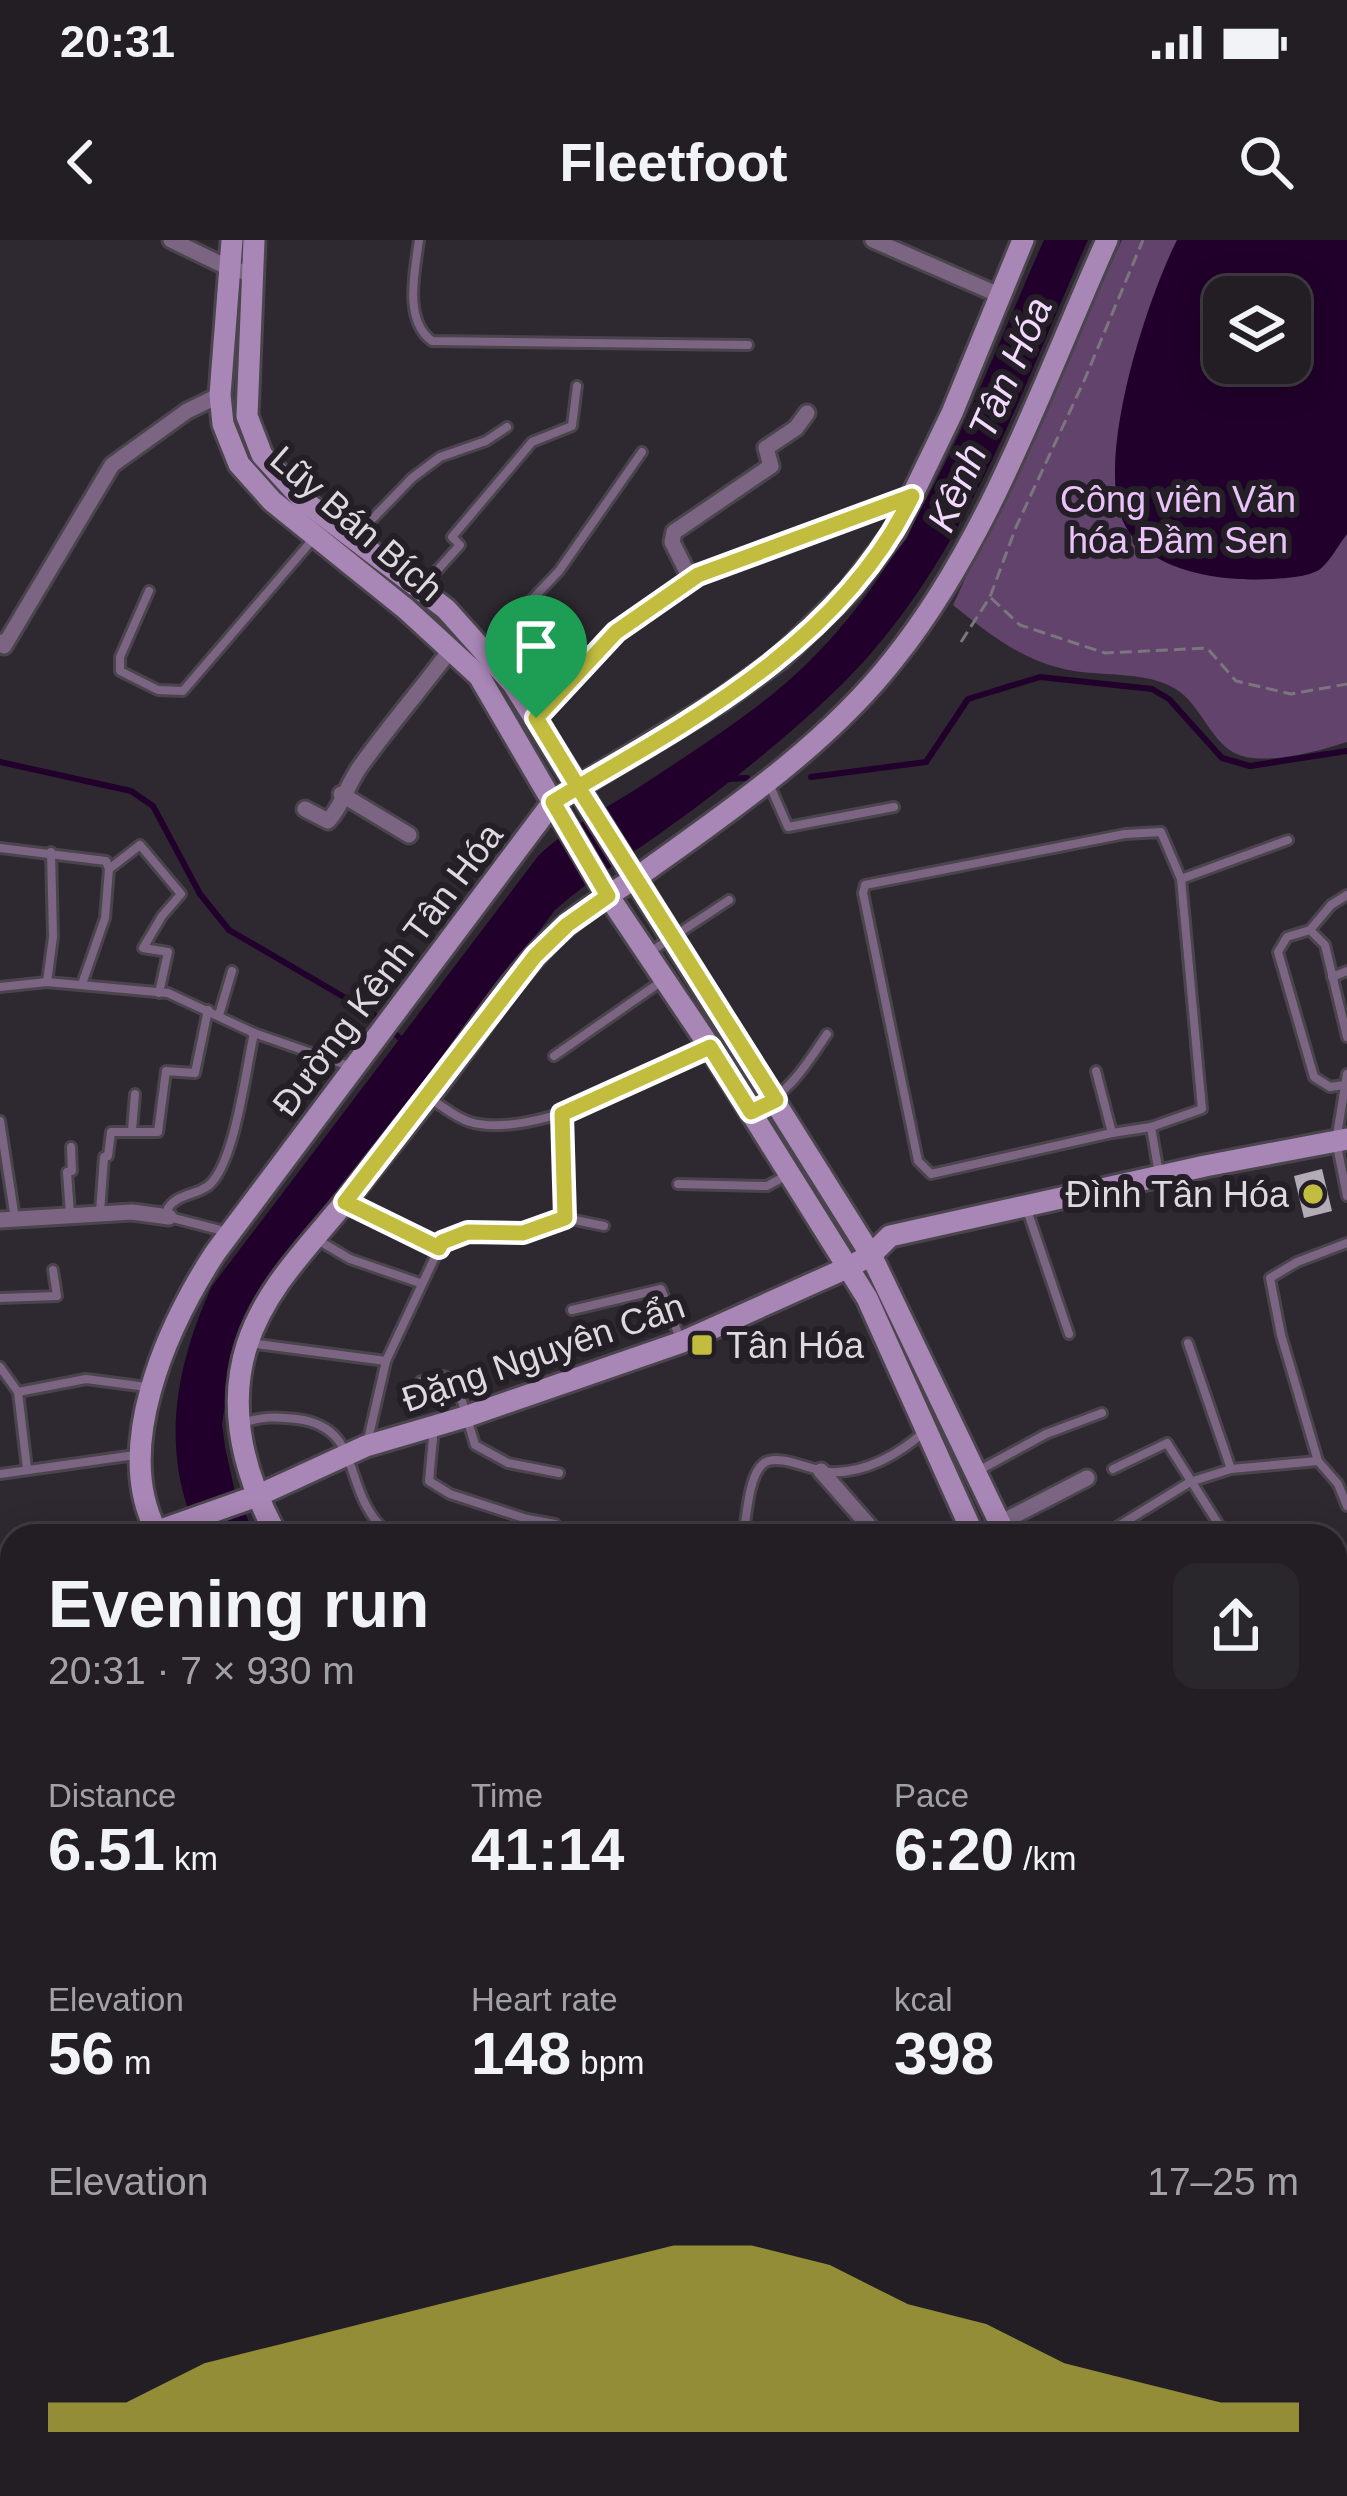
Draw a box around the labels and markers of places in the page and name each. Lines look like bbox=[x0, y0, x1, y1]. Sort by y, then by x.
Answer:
pin bbox=[485, 595, 587, 718]
place label: Đình Tân Hóa bbox=[1066, 1174, 1290, 1215]
marker: Đình Tân Hóa bbox=[1300, 1181, 1326, 1207]
place label: Tân Hóa bbox=[726, 1325, 865, 1366]
marker: Tân Hóa bbox=[689, 1332, 715, 1358]

